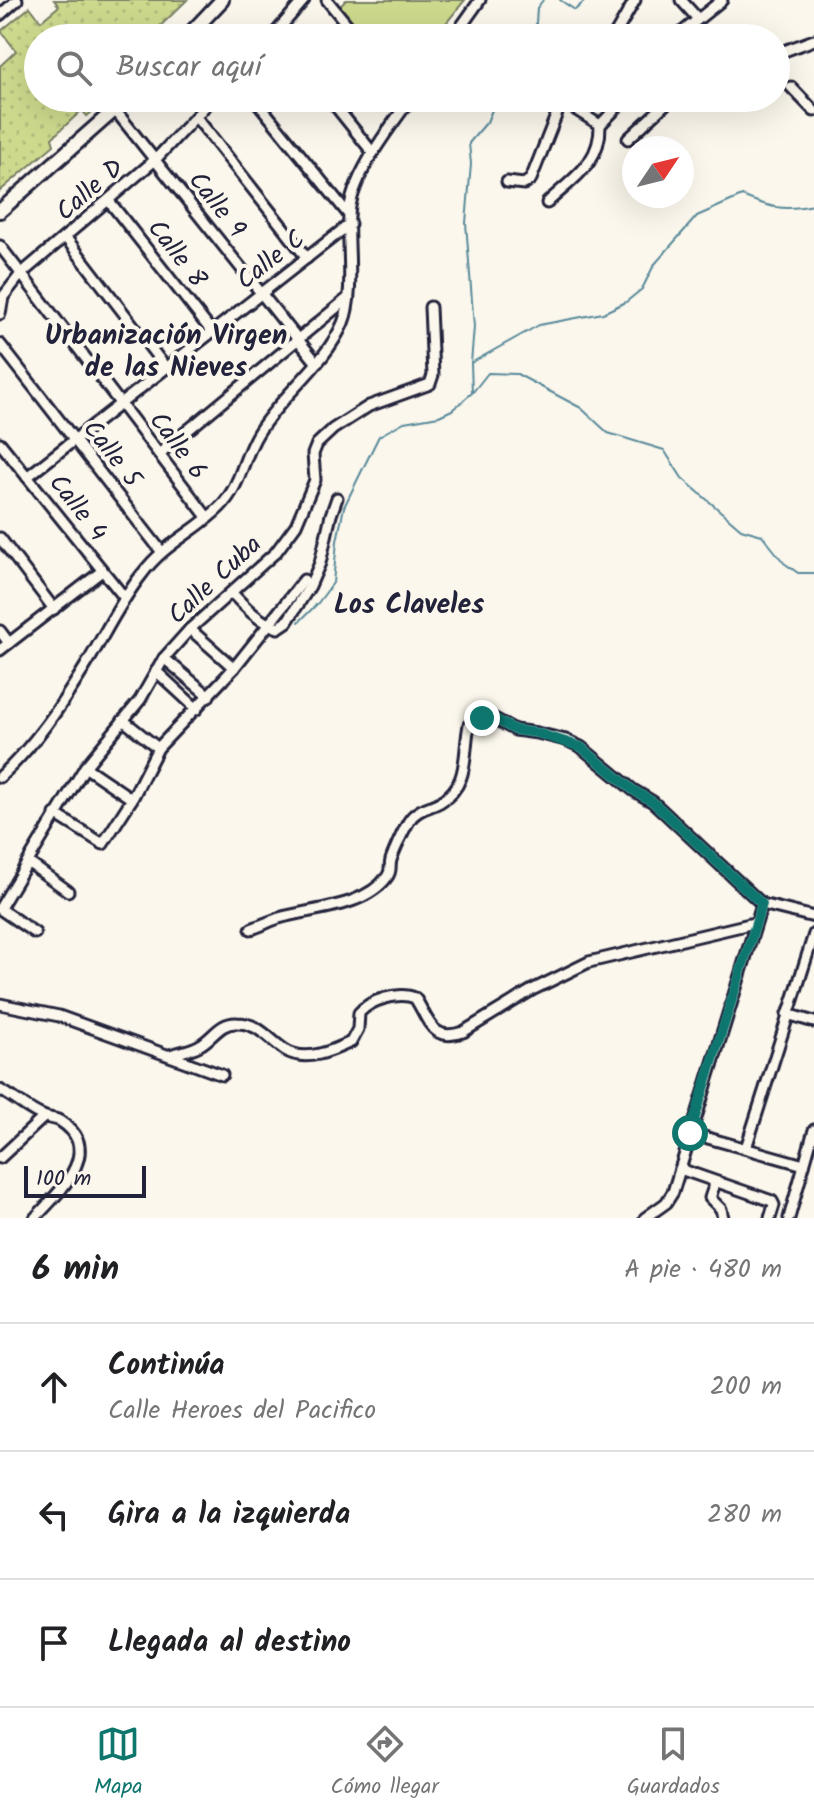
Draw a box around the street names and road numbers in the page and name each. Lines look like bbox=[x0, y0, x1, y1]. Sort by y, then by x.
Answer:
street label: Calle D bbox=[47, 149, 134, 232]
street label: Calle 9 bbox=[177, 163, 256, 248]
street label: Calle 8 bbox=[136, 210, 217, 298]
street label: Calle C bbox=[227, 220, 315, 301]
street label: Calle 6 bbox=[137, 403, 217, 490]
street label: Calle 5 bbox=[71, 411, 153, 499]
street label: Calle 4 bbox=[37, 465, 118, 551]
street label: Calle Cuba bbox=[158, 525, 272, 636]

